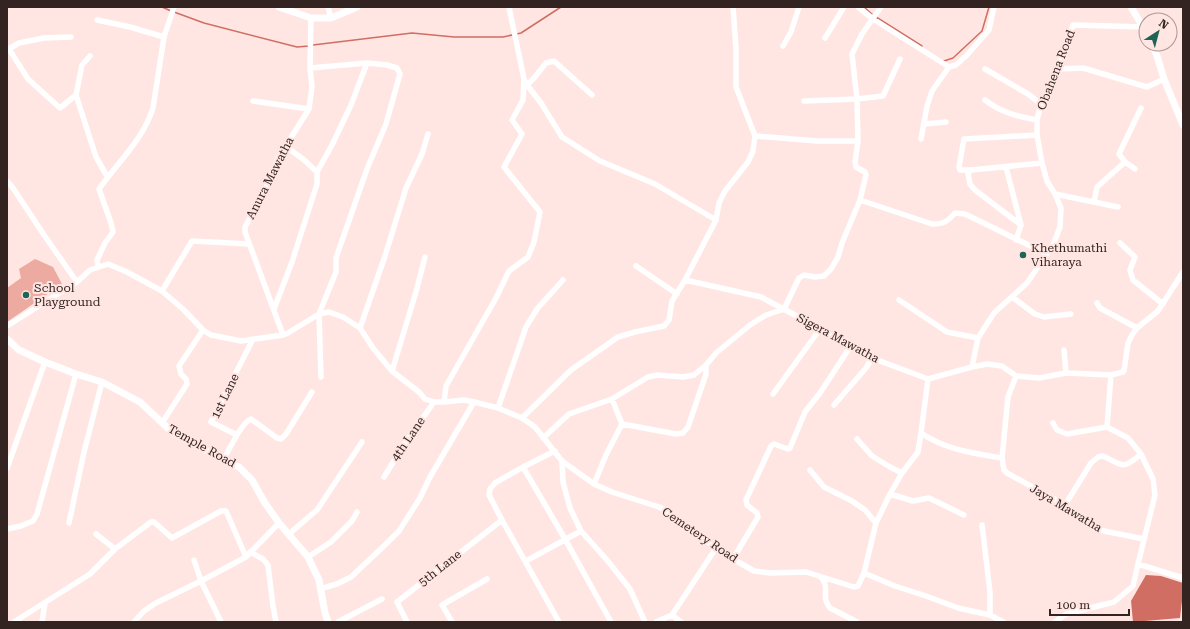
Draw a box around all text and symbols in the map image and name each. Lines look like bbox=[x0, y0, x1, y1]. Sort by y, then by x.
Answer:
north arrow bbox=[1138, 12, 1178, 52]
text: N bbox=[1156, 17, 1171, 32]
street label: Obahena Road bbox=[1034, 28, 1078, 112]
street label: Anura Mawatha bbox=[243, 134, 297, 221]
place label: Khethumathi Viharaya bbox=[1031, 241, 1107, 269]
marker: Khethumathi Viharaya bbox=[1018, 250, 1028, 260]
place label: School Playground bbox=[34, 281, 101, 309]
marker: School Playground bbox=[21, 290, 31, 300]
street label: Sigera Mawatha bbox=[794, 310, 882, 366]
street label: 1st Lane bbox=[208, 371, 242, 421]
street label: 4th Lane bbox=[388, 414, 428, 464]
street label: Temple Road bbox=[166, 422, 239, 471]
street label: Jaya Mawatha bbox=[1027, 481, 1105, 535]
street label: Cemetery Road bbox=[659, 504, 741, 566]
street label: 5th Lane bbox=[416, 547, 464, 589]
scale bar bbox=[1050, 591, 1129, 617]
text: 100 m bbox=[1056, 598, 1090, 612]

